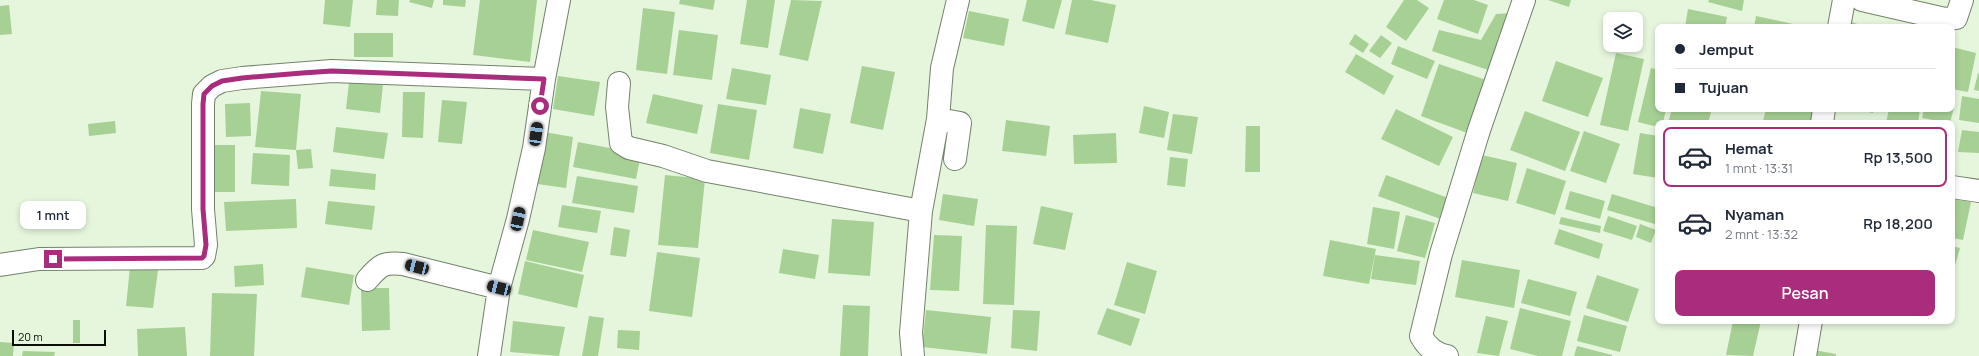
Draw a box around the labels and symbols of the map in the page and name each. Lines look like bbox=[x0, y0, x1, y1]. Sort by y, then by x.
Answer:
route start bbox=[531, 97, 549, 115]
car bbox=[528, 121, 544, 147]
callout: 1 mnt bbox=[20, 201, 86, 229]
car bbox=[510, 206, 526, 232]
route end bbox=[44, 250, 62, 268]
car bbox=[404, 258, 430, 276]
car bbox=[486, 279, 512, 297]
scale bar bbox=[12, 328, 106, 347]

